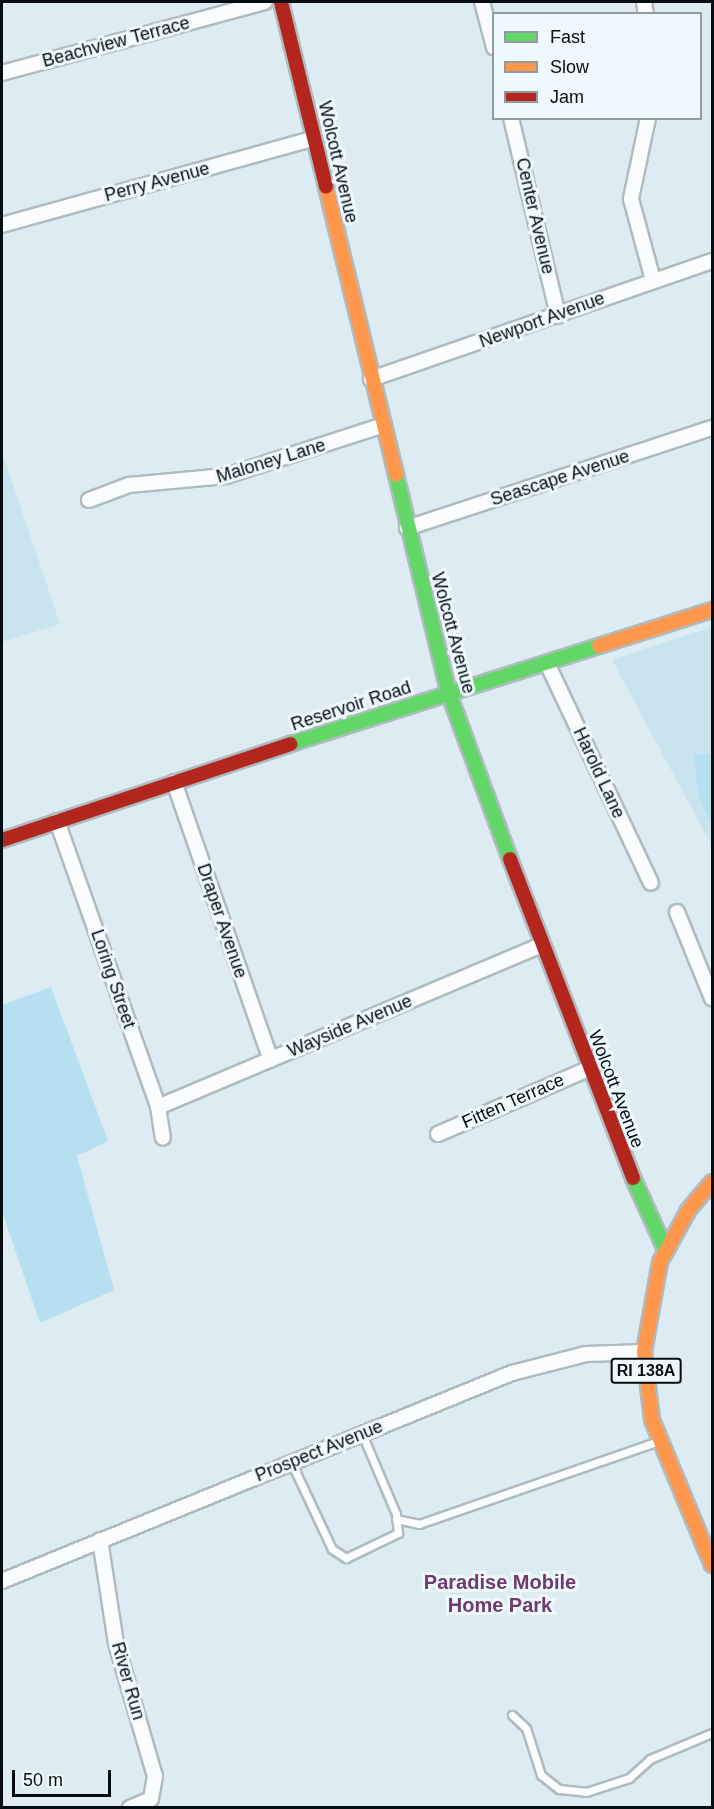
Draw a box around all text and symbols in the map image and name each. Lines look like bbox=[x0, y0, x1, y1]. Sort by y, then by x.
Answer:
street label: Beachview Terrace bbox=[40, 12, 192, 72]
legend bbox=[492, 12, 702, 120]
text: Fast bbox=[550, 27, 585, 47]
text: Slow bbox=[550, 57, 589, 77]
text: Jam bbox=[550, 87, 584, 107]
street label: Wolcott Avenue bbox=[313, 98, 363, 226]
street label: Center Avenue bbox=[511, 155, 559, 277]
street label: Perry Avenue bbox=[102, 157, 212, 207]
street label: Newport Avenue bbox=[476, 287, 608, 353]
street label: Maloney Lane bbox=[214, 434, 328, 488]
street label: Seascape Avenue bbox=[487, 445, 633, 511]
street label: Wolcott Avenue bbox=[426, 570, 480, 696]
street label: Reservoir Road bbox=[288, 676, 414, 736]
street label: Harold Lane bbox=[568, 724, 630, 822]
street label: Draper Avenue bbox=[192, 860, 252, 982]
street label: Loring Street bbox=[86, 927, 140, 1031]
street label: Wayside Avenue bbox=[284, 990, 416, 1062]
street label: Wolcott Avenue bbox=[583, 1027, 649, 1151]
street label: Fitten Terrace bbox=[458, 1069, 568, 1133]
road number: RI 138A bbox=[610, 1358, 682, 1384]
street label: Prospect Avenue bbox=[252, 1415, 386, 1487]
district label: Paradise Mobile Home Park bbox=[424, 1571, 576, 1618]
street label: River Run bbox=[107, 1640, 149, 1722]
scale bar bbox=[15, 1758, 114, 1796]
text: 50 m bbox=[23, 1770, 63, 1790]

